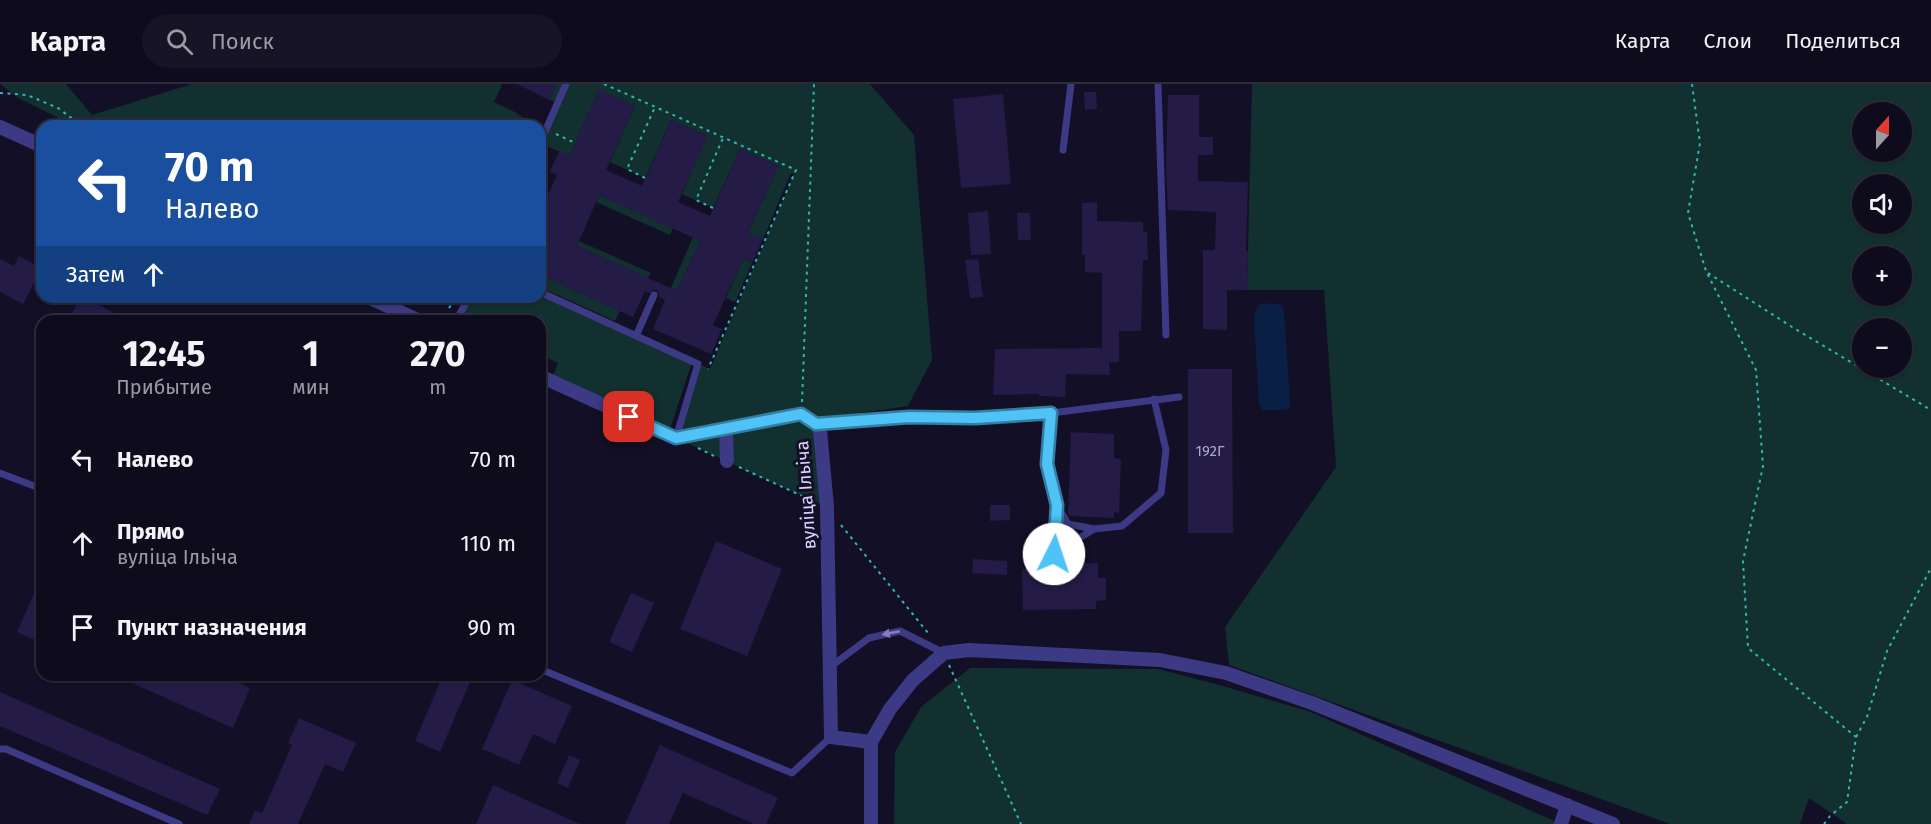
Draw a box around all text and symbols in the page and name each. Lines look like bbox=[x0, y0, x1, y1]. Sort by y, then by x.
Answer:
search box bbox=[142, 14, 562, 68]
text: Карта bbox=[30, 25, 106, 58]
icon: search bbox=[163, 25, 196, 58]
text: Поиск bbox=[211, 28, 274, 55]
text: Карта bbox=[1615, 28, 1671, 54]
text: Слои bbox=[1704, 28, 1752, 54]
text: Поделиться bbox=[1785, 28, 1901, 54]
north arrow bbox=[1852, 102, 1912, 162]
map controls bbox=[1852, 102, 1912, 378]
text: 70 m bbox=[165, 142, 254, 192]
icon: left bbox=[66, 144, 144, 222]
button: sound bbox=[1852, 174, 1912, 234]
text: Налево bbox=[165, 193, 259, 225]
button: + bbox=[1852, 246, 1912, 306]
icon: ahead bbox=[137, 258, 170, 291]
text: Затем bbox=[66, 261, 125, 288]
button: − bbox=[1852, 318, 1912, 378]
text: 12:45 bbox=[123, 332, 206, 376]
text: 1 bbox=[303, 332, 319, 376]
text: 270 bbox=[410, 332, 466, 376]
text: Прибытие bbox=[116, 375, 212, 399]
text: мин bbox=[292, 375, 330, 399]
text: m bbox=[429, 375, 446, 399]
pin bbox=[603, 391, 654, 442]
icon: arrive bbox=[612, 400, 645, 433]
street label: вуліца Ільіча bbox=[791, 440, 821, 550]
house number: 192Г bbox=[1195, 442, 1225, 460]
icon: left bbox=[66, 443, 99, 476]
text: Налево bbox=[117, 446, 193, 473]
text: 70 m bbox=[470, 446, 516, 473]
text: Прямо bbox=[117, 518, 184, 545]
position arrow bbox=[1022, 522, 1086, 586]
icon: ahead bbox=[66, 527, 99, 560]
text: 110 m bbox=[460, 530, 516, 557]
text: вуліца Ільіча bbox=[117, 545, 238, 569]
icon: arrive bbox=[66, 611, 99, 644]
text: Пункт назначения bbox=[117, 614, 307, 641]
text: 90 m bbox=[467, 614, 516, 641]
one-way arrow bbox=[881, 629, 900, 638]

